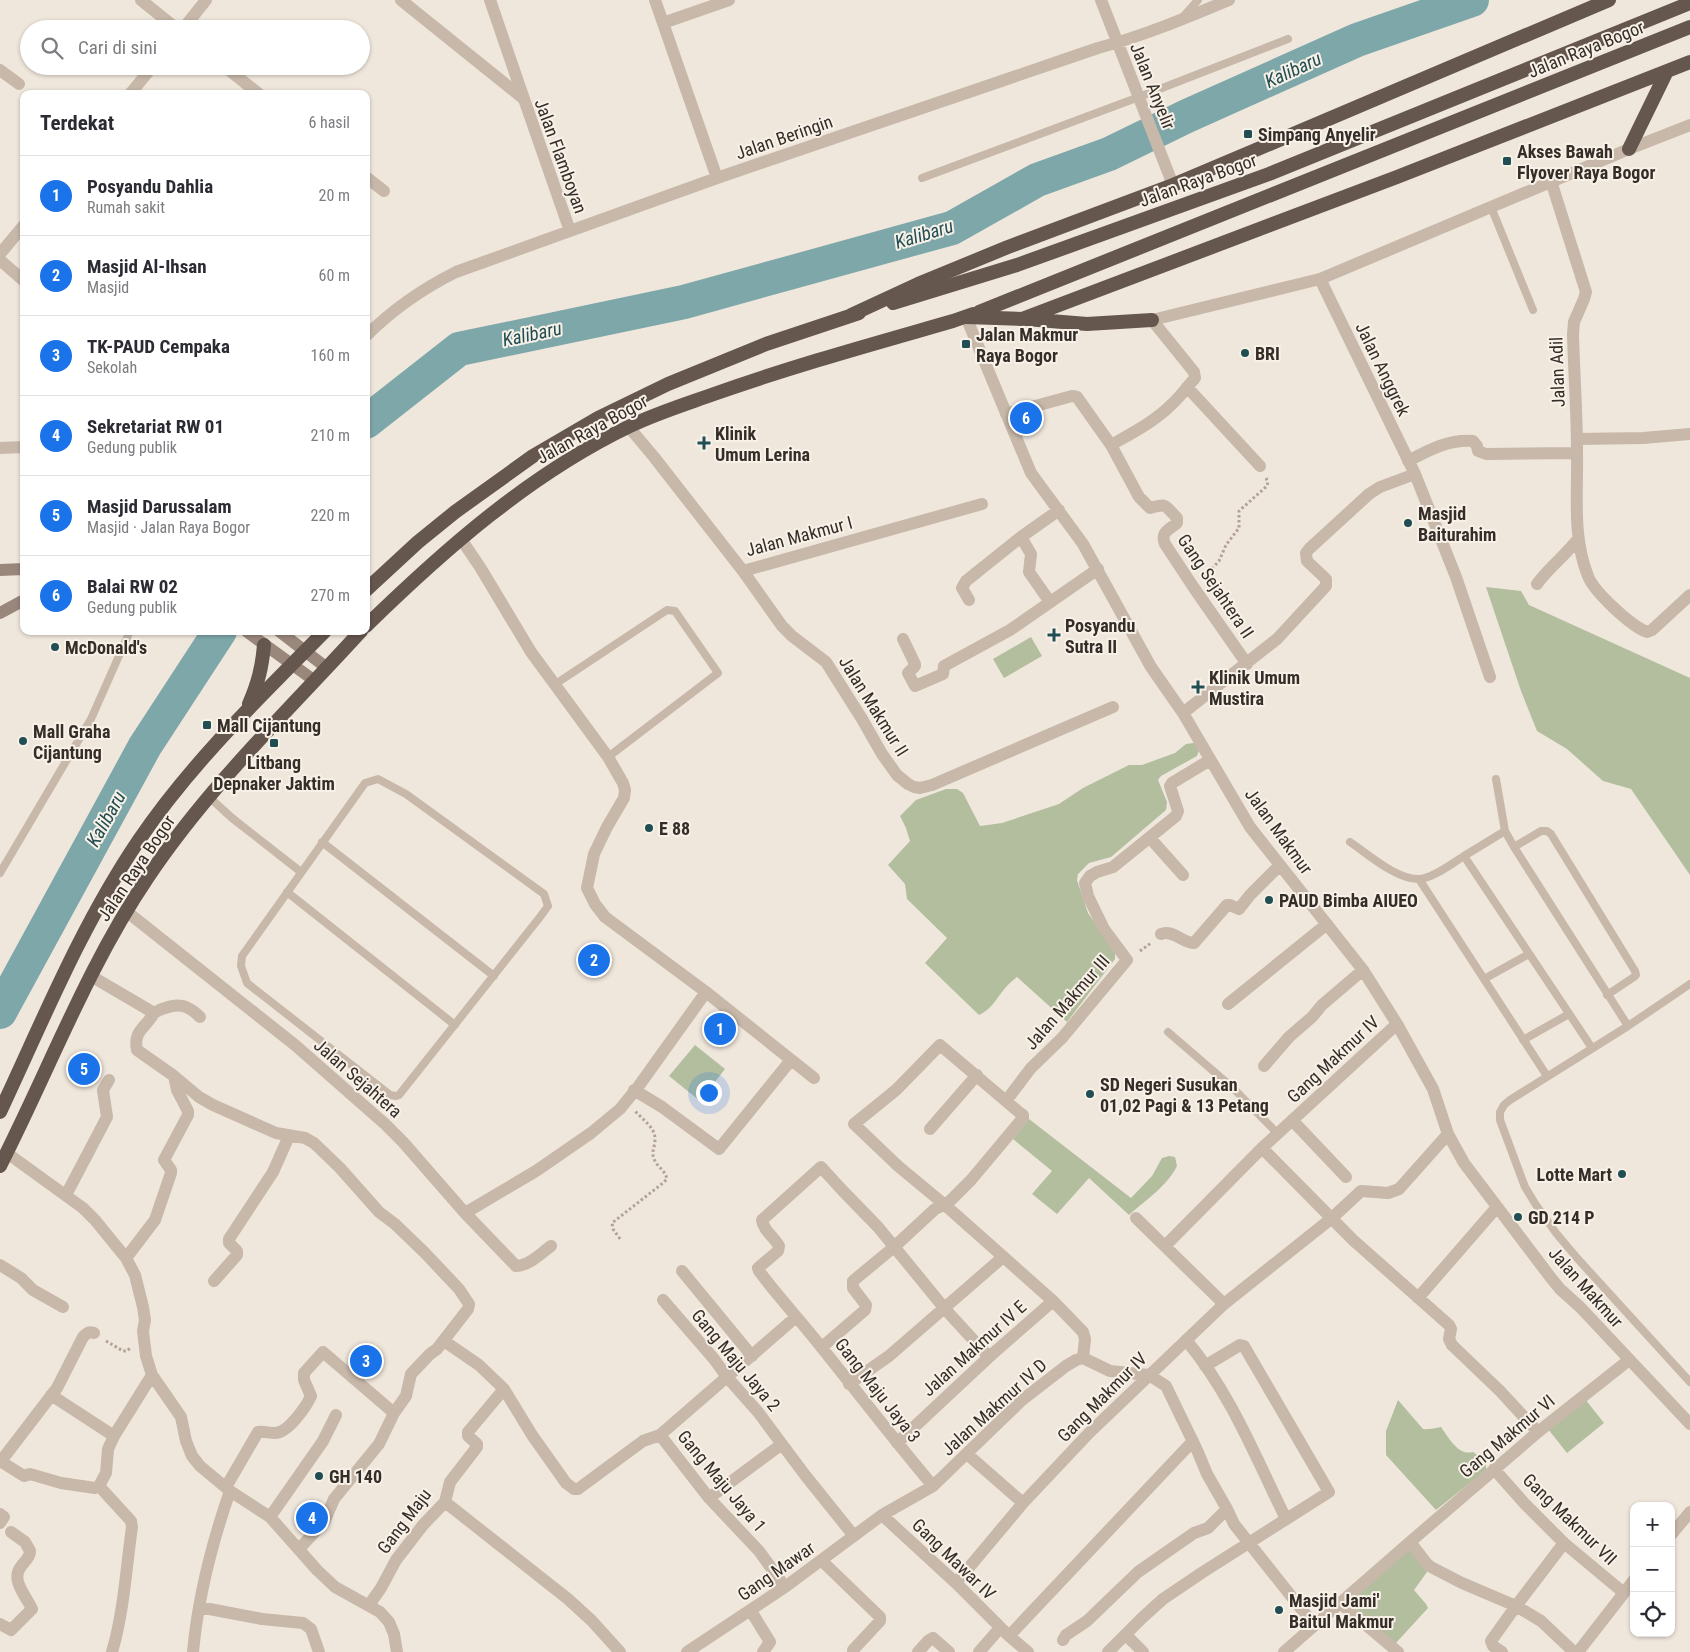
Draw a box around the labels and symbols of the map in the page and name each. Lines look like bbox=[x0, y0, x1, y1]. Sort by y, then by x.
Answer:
street label: Jalan Raya Bogor bbox=[1525, 16, 1648, 82]
street label: Jalan Anyelir bbox=[1126, 40, 1180, 133]
water label: Kalibaru bbox=[1261, 47, 1325, 93]
street label: Jalan Flamboyan bbox=[531, 96, 591, 216]
street label: Jalan Beringin bbox=[733, 111, 835, 163]
place label: Simpang Anyelir bbox=[1258, 124, 1376, 145]
marker: Simpang Anyelir bbox=[1242, 128, 1254, 140]
place label: Akses Bawah Flyover Raya Bogor bbox=[1517, 141, 1655, 183]
street label: Jalan Raya Bogor bbox=[1136, 149, 1260, 211]
marker: Akses Bawah Flyover Raya Bogor bbox=[1501, 155, 1513, 167]
water label: Kalibaru bbox=[892, 214, 956, 254]
water label: Kalibaru bbox=[500, 317, 564, 351]
street label: Jalan Anggrek bbox=[1351, 319, 1415, 419]
place label: Jalan Makmur Raya Bogor bbox=[976, 324, 1078, 366]
street label: Jalan Adil bbox=[1545, 336, 1569, 408]
marker: Jalan Makmur Raya Bogor bbox=[960, 338, 972, 350]
place label: BRI bbox=[1255, 343, 1280, 364]
marker: BRI bbox=[1239, 347, 1251, 359]
street label: Jalan Raya Bogor bbox=[533, 390, 651, 468]
pin: 6 bbox=[1010, 399, 1042, 437]
place label: Klinik Umum Lerina bbox=[715, 423, 810, 465]
marker: Klinik Umum Lerina bbox=[697, 436, 711, 450]
place label: Masjid Baiturahim bbox=[1418, 503, 1496, 545]
street label: Jalan Makmur I bbox=[743, 512, 855, 560]
marker: Masjid Baiturahim bbox=[1402, 517, 1414, 529]
street label: Gang Sejahtera II bbox=[1174, 530, 1258, 642]
place label: Posyandu Sutra II bbox=[1065, 615, 1135, 657]
marker: Posyandu Sutra II bbox=[1047, 628, 1061, 642]
place label: McDonald's bbox=[65, 637, 147, 658]
marker: McDonald's bbox=[49, 641, 61, 653]
street label: Jalan Makmur II bbox=[835, 652, 913, 760]
place label: Klinik Umum Mustira bbox=[1209, 667, 1300, 709]
marker: Klinik Umum Mustira bbox=[1191, 680, 1205, 694]
place label: Mall Cijantung bbox=[217, 715, 321, 736]
marker: Mall Cijantung bbox=[201, 719, 213, 731]
place label: Mall Graha Cijantung bbox=[33, 721, 110, 763]
marker: Mall Graha Cijantung bbox=[17, 735, 29, 747]
marker: Litbang Depnaker Jaktim bbox=[268, 737, 280, 749]
place label: Litbang Depnaker Jaktim bbox=[213, 752, 335, 794]
street label: Jalan Makmur bbox=[1241, 784, 1317, 878]
water label: Kalibaru bbox=[81, 787, 131, 851]
street label: Jalan Raya Bogor bbox=[93, 811, 179, 925]
place label: E 88 bbox=[659, 818, 690, 839]
marker: E 88 bbox=[643, 822, 655, 834]
place label: PAUD Bimba AIUEO bbox=[1279, 890, 1418, 911]
marker: PAUD Bimba AIUEO bbox=[1263, 894, 1275, 906]
pin: 2 bbox=[578, 941, 610, 979]
street label: Jalan Makmur III bbox=[1020, 950, 1114, 1054]
pin: 1 bbox=[704, 1010, 736, 1048]
street label: Gang Makmur IV bbox=[1283, 1011, 1383, 1107]
street label: Jalan Sejahtera bbox=[310, 1034, 406, 1122]
pin: 5 bbox=[68, 1050, 100, 1088]
place label: SD Negeri Susukan 01,02 Pagi & 13 Petang bbox=[1100, 1074, 1269, 1116]
your location bbox=[696, 1080, 722, 1106]
marker: SD Negeri Susukan 01,02 Pagi & 13 Petang bbox=[1084, 1088, 1096, 1100]
place label: Lotte Mart bbox=[1537, 1164, 1612, 1185]
marker: Lotte Mart bbox=[1616, 1168, 1628, 1180]
place label: GD 214 P bbox=[1528, 1207, 1595, 1228]
marker: GD 214 P bbox=[1512, 1211, 1524, 1223]
street label: Jalan Makmur bbox=[1544, 1242, 1628, 1332]
street label: Jalan Makmur IV E bbox=[918, 1296, 1030, 1400]
street label: Gang Maju Jaya 2 bbox=[687, 1305, 785, 1415]
street label: Gang Maju Jaya 3 bbox=[831, 1334, 925, 1446]
pin: 3 bbox=[350, 1342, 382, 1380]
street label: Gang Makmur IV bbox=[1053, 1348, 1151, 1446]
street label: Jalan Makmur IV D bbox=[937, 1354, 1051, 1460]
street label: Gang Makmur VI bbox=[1455, 1390, 1559, 1482]
street label: Gang Maju Jaya 1 bbox=[673, 1426, 771, 1536]
place label: GH 140 bbox=[329, 1466, 382, 1487]
street label: Gang Makmur VII bbox=[1519, 1469, 1621, 1569]
marker: GH 140 bbox=[313, 1470, 325, 1482]
street label: Gang Maju bbox=[373, 1484, 435, 1558]
pin: 4 bbox=[296, 1499, 328, 1537]
street label: Gang Mawar IV bbox=[908, 1514, 1000, 1604]
street label: Gang Mawar bbox=[734, 1537, 819, 1605]
place label: Masjid Jami' Baitul Makmur bbox=[1289, 1590, 1394, 1632]
marker: Masjid Jami' Baitul Makmur bbox=[1273, 1604, 1285, 1616]

